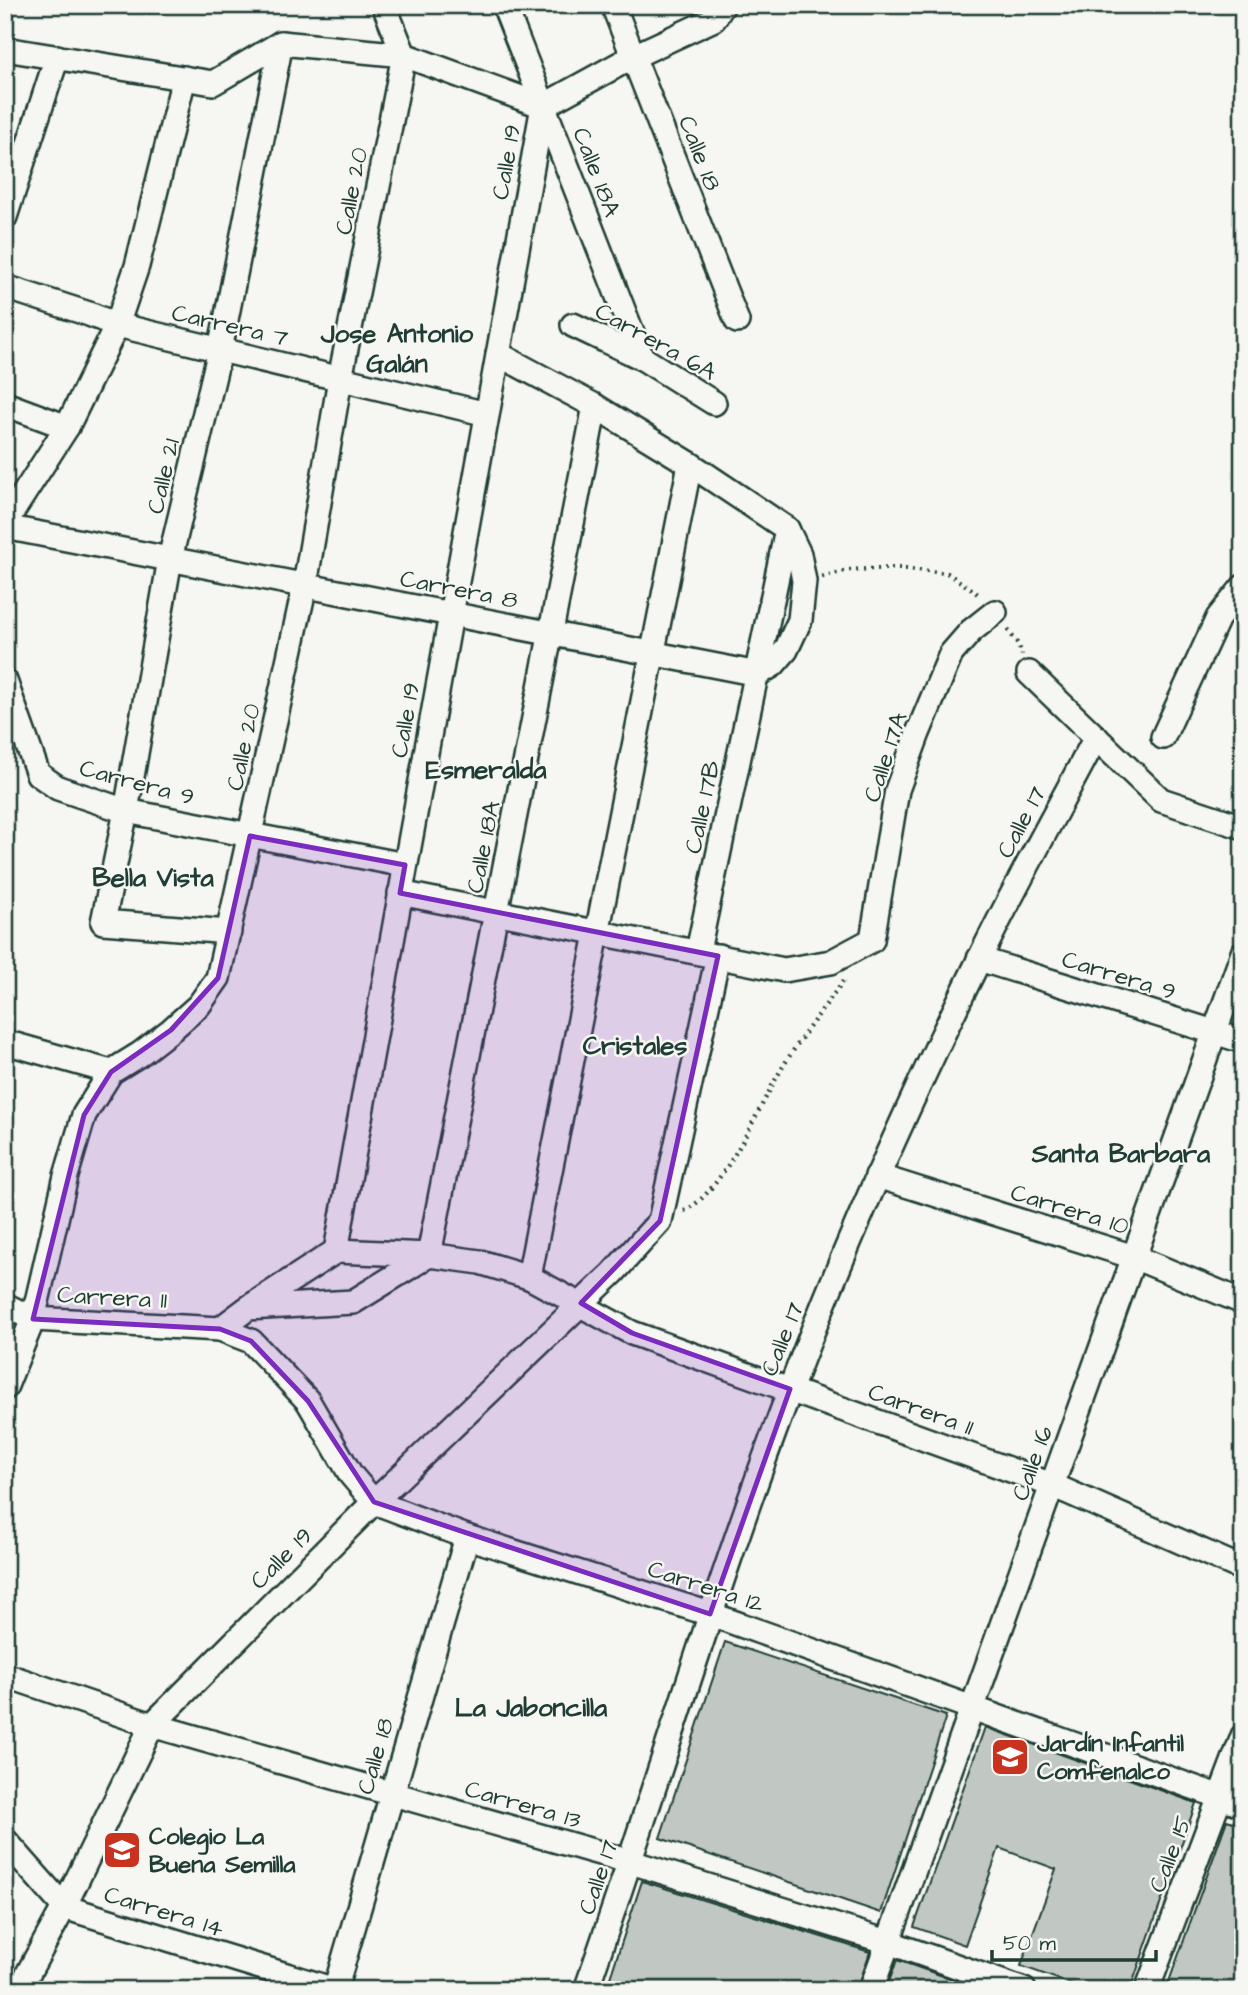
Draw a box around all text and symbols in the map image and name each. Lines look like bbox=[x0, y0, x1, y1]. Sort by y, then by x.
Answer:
street label: Calle 18 bbox=[669, 111, 729, 196]
street label: Calle 19 bbox=[484, 122, 530, 203]
street label: Calle 18A bbox=[563, 123, 629, 222]
street label: Calle 20 bbox=[327, 145, 377, 238]
street label: Carrera 6A bbox=[589, 294, 722, 389]
street label: Carrera 7 bbox=[168, 296, 292, 356]
district label: Jose Antonio Galán bbox=[320, 316, 474, 382]
street label: Calle 21 bbox=[139, 435, 189, 517]
street label: Carrera 8 bbox=[397, 562, 521, 618]
street label: Calle 19 bbox=[383, 680, 429, 761]
street label: Calle 20 bbox=[218, 701, 270, 794]
street label: Calle 17A bbox=[855, 708, 916, 807]
street label: Carrera 9 bbox=[76, 751, 198, 815]
district label: Esmeralda bbox=[426, 752, 547, 788]
street label: Calle 17B bbox=[677, 758, 729, 857]
street label: Calle 17 bbox=[989, 780, 1055, 865]
street label: Calle 18A bbox=[458, 798, 510, 896]
district label: Bella Vista bbox=[92, 860, 214, 896]
street label: Carrera 9 bbox=[1058, 943, 1180, 1009]
district label: Cristales bbox=[583, 1028, 687, 1064]
district label: Santa Barbara bbox=[1031, 1136, 1211, 1172]
street label: Carrera 10 bbox=[1006, 1176, 1133, 1244]
street label: Carrera 11 bbox=[56, 1278, 168, 1318]
street label: Calle 17 bbox=[753, 1297, 813, 1382]
street label: Carrera 11 bbox=[863, 1375, 978, 1445]
street label: Calle 16 bbox=[1004, 1421, 1062, 1506]
street label: Calle 19 bbox=[243, 1520, 321, 1598]
street label: Carrera 12 bbox=[643, 1552, 769, 1622]
district label: La Jaboncilla bbox=[455, 1690, 608, 1726]
street label: Calle 18 bbox=[349, 1714, 403, 1798]
place label: Jardín Infantil Comfenalco bbox=[1036, 1727, 1184, 1789]
school or university icon: Jardín Infantil Comfenalco bbox=[989, 1736, 1031, 1778]
street label: Carrera 13 bbox=[461, 1772, 585, 1838]
street label: Calle 15 bbox=[1141, 1811, 1201, 1898]
place label: Colegio La Buena Semilla bbox=[149, 1820, 296, 1882]
school or university icon: Colegio La Buena Semilla bbox=[101, 1829, 143, 1871]
street label: Calle 17 bbox=[570, 1835, 628, 1919]
street label: Carrera 14 bbox=[100, 1878, 228, 1946]
scale bar bbox=[992, 1918, 1157, 1962]
text: 50 m bbox=[1003, 1929, 1057, 1958]

